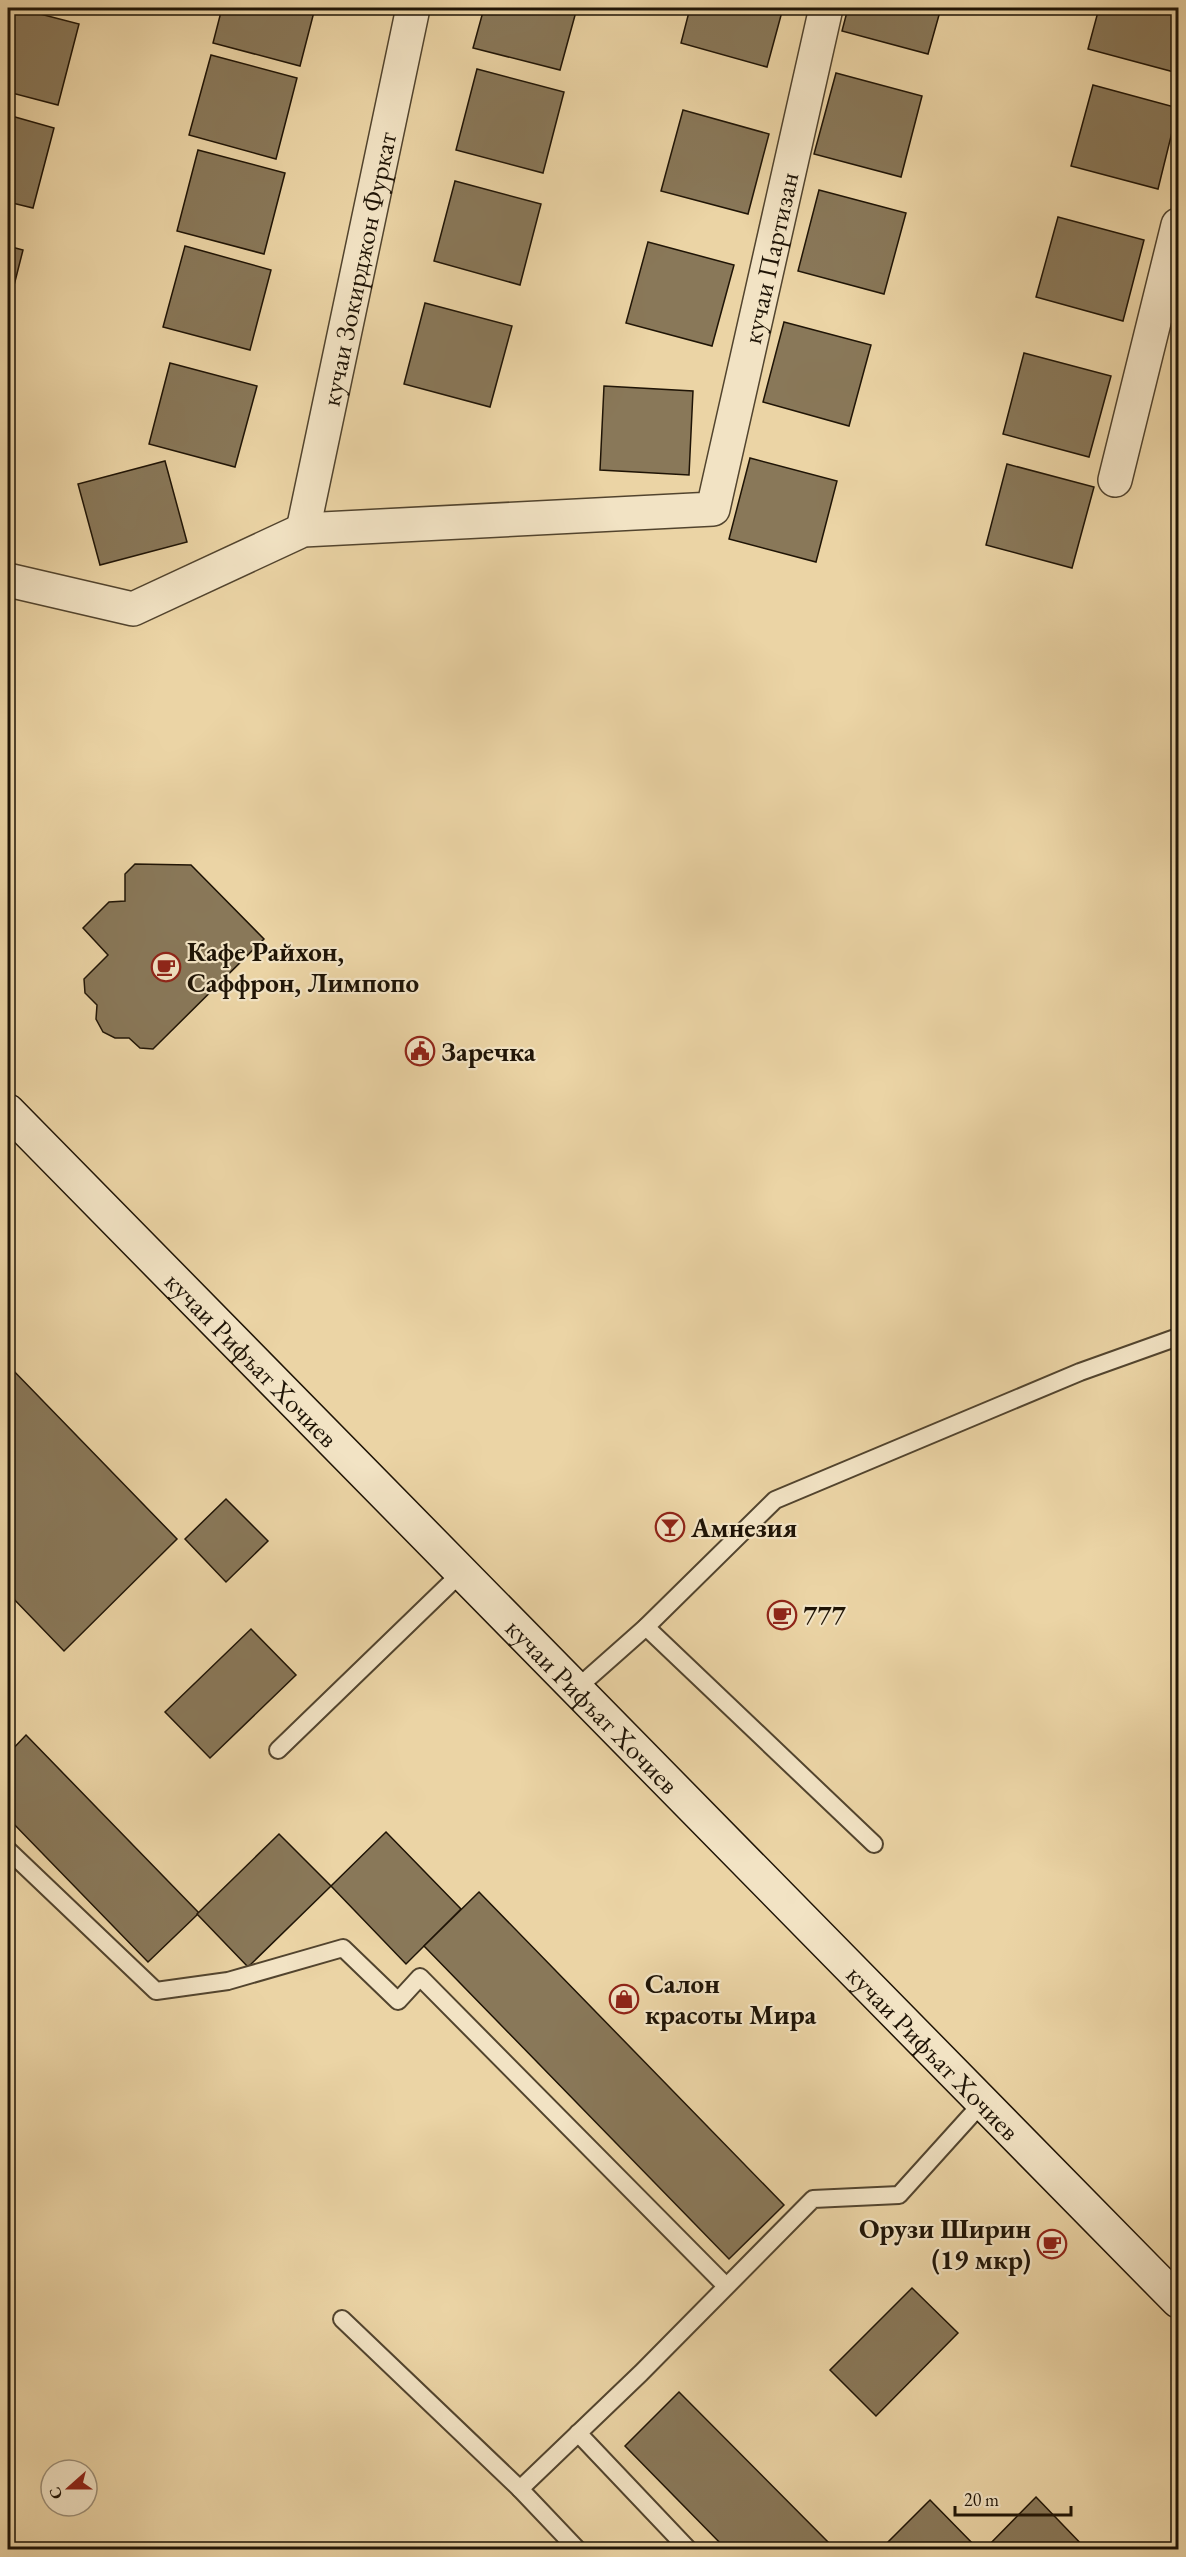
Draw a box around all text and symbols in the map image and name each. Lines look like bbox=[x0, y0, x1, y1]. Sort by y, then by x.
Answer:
street label: кучаи Зокирджон Фуркат bbox=[312, 128, 404, 409]
street label: кучаи Партизан bbox=[733, 168, 806, 347]
place label: Кафе Райхон, Саффрон, Лимпопо bbox=[187, 934, 419, 1000]
cafe icon: Кафе Райхон, Саффрон, Лимпопо bbox=[150, 951, 182, 983]
place label: Заречка bbox=[441, 1034, 536, 1069]
public building icon: Заречка bbox=[404, 1035, 436, 1067]
street label: кучаи Рифъат Хочиев bbox=[158, 1264, 346, 1454]
place label: Амнезия bbox=[690, 1510, 797, 1545]
bar icon: Амнезия bbox=[654, 1511, 686, 1543]
place label: 777 bbox=[803, 1598, 847, 1633]
cafe icon: 777 bbox=[766, 1599, 798, 1631]
street label: кучаи Рифъат Хочиев bbox=[499, 1610, 687, 1801]
street label: кучаи Рифъат Хочиев bbox=[839, 1957, 1028, 2148]
place label: Салон красоты Мира bbox=[645, 1966, 816, 2032]
shop icon: Салон красоты Мира bbox=[608, 1983, 640, 2015]
place label: Орузи Ширин (19 мкр) bbox=[859, 2211, 1031, 2277]
cafe icon: Орузи Ширин (19 мкр) bbox=[1036, 2228, 1068, 2260]
north arrow bbox=[39, 2458, 99, 2518]
scale bar bbox=[955, 2479, 1070, 2517]
text: С bbox=[44, 2484, 67, 2502]
text: 20 m bbox=[964, 2488, 999, 2511]

